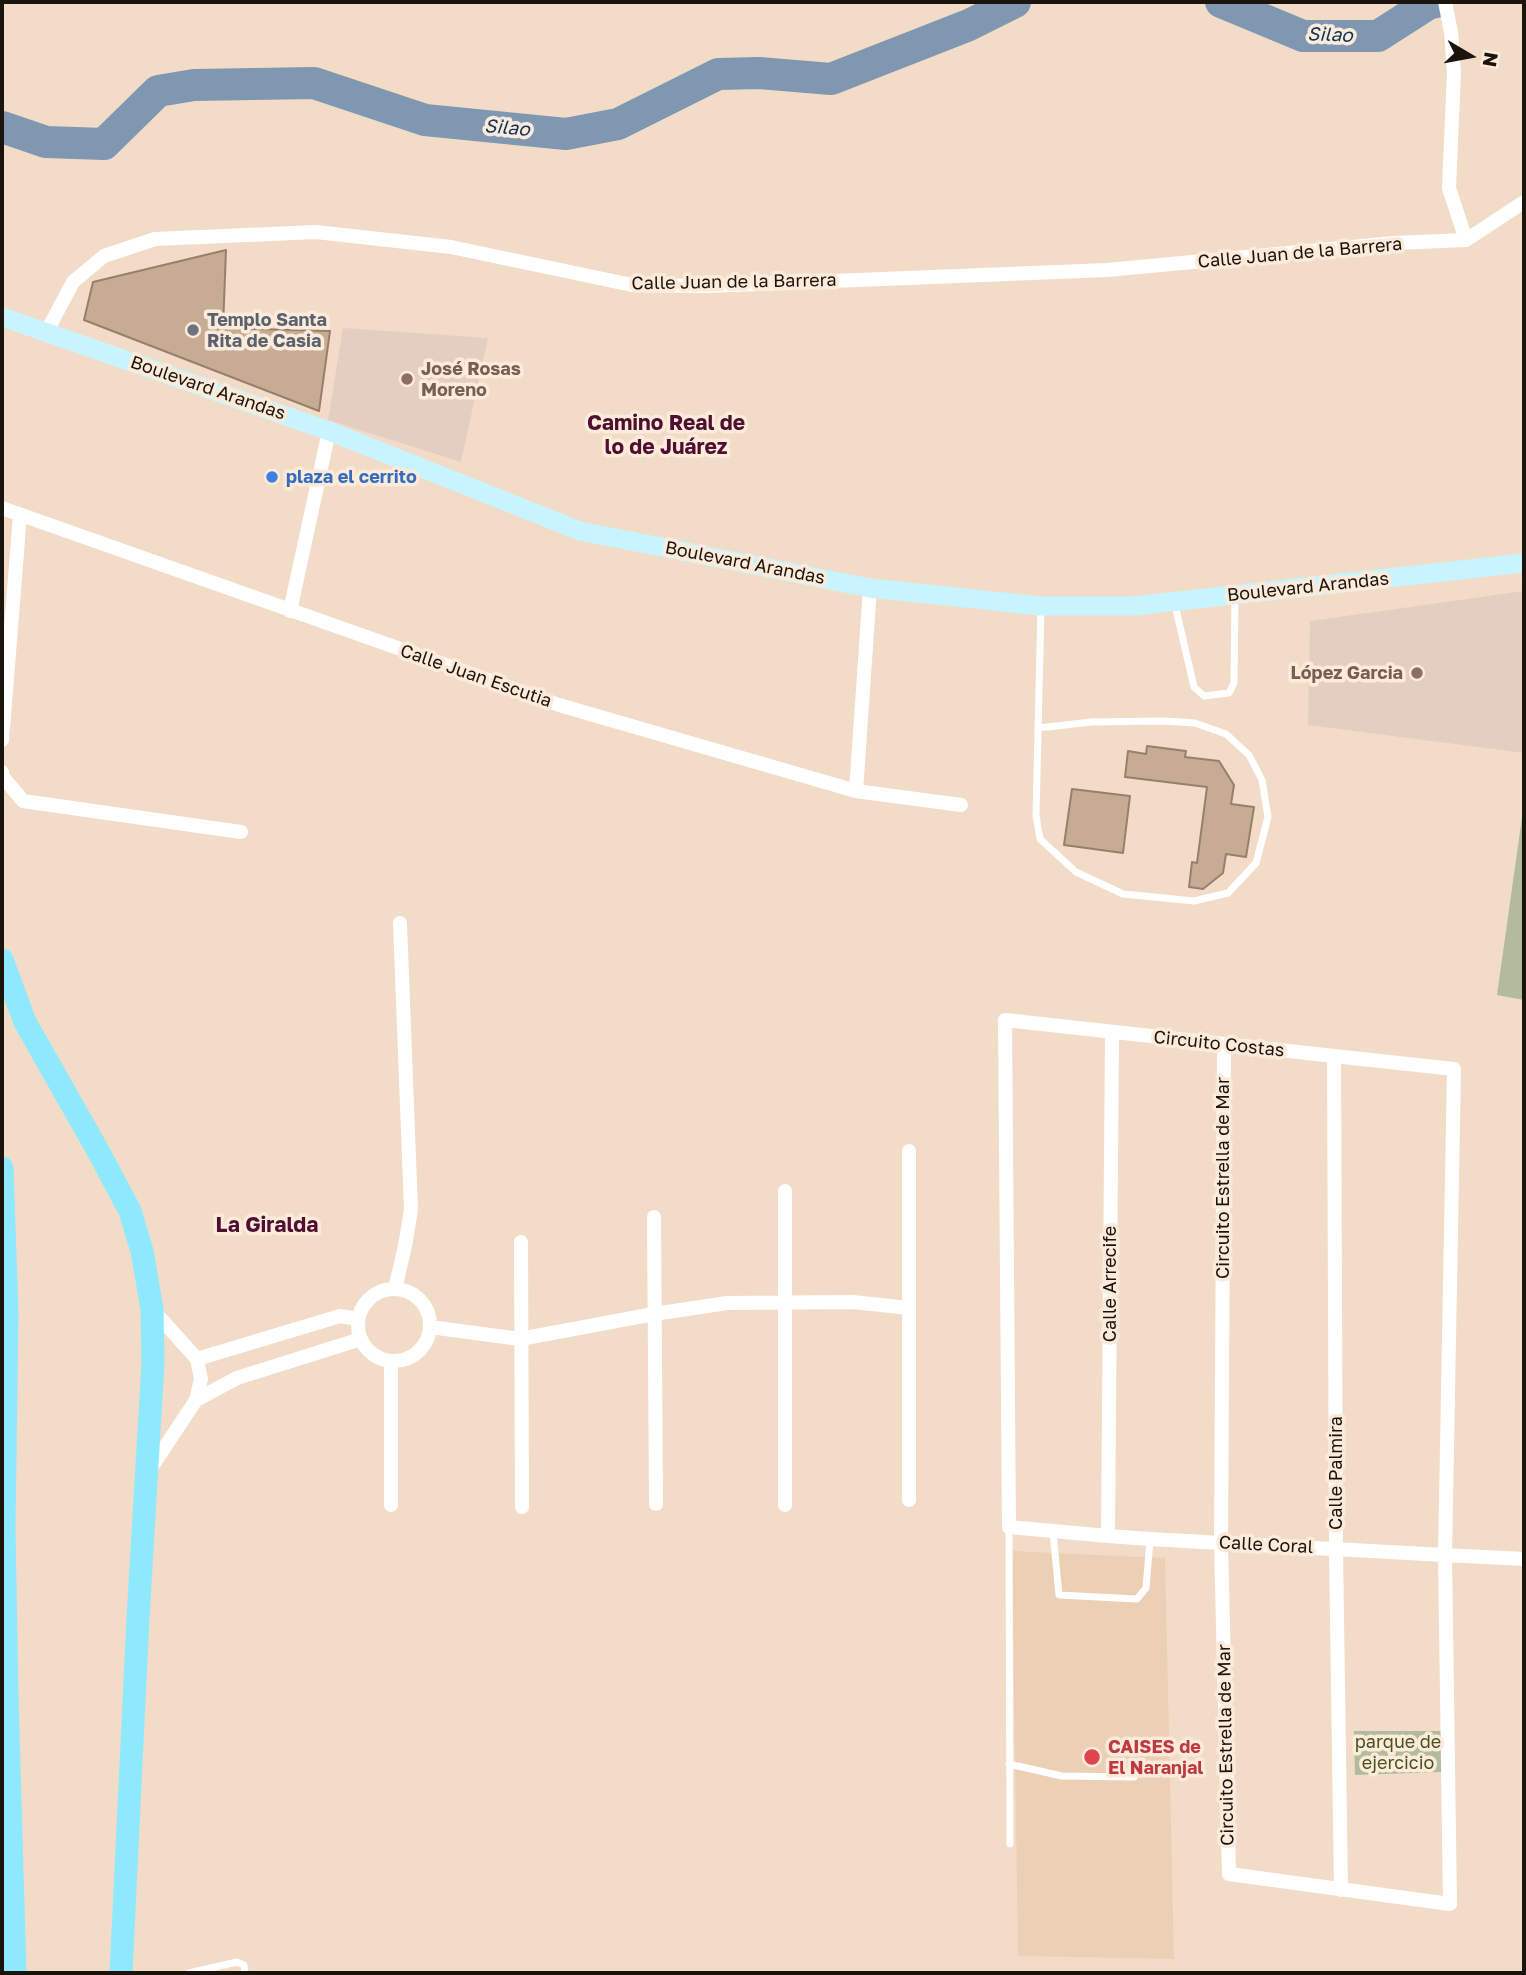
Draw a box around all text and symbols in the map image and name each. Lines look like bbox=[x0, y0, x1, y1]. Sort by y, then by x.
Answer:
north arrow bbox=[1435, 21, 1505, 91]
water label: Silao bbox=[1307, 23, 1353, 47]
text: N bbox=[1479, 51, 1504, 69]
water label: Silao bbox=[483, 115, 531, 141]
street label: Calle Juan de la Barrera bbox=[1197, 233, 1403, 273]
street label: Calle Juan de la Barrera bbox=[631, 269, 837, 295]
place label: Templo Santa Rita de Casia bbox=[207, 309, 327, 352]
marker: Templo Santa Rita de Casia bbox=[185, 322, 201, 338]
street label: Boulevard Arandas bbox=[128, 351, 288, 425]
place label: José Rosas Moreno bbox=[421, 358, 521, 400]
marker: José Rosas Moreno bbox=[399, 371, 415, 387]
district label: Camino Real de lo de Juárez bbox=[587, 410, 745, 460]
place label: plaza el cerrito bbox=[286, 466, 417, 488]
marker: plaza el cerrito bbox=[264, 469, 280, 485]
street label: Boulevard Arandas bbox=[663, 537, 827, 589]
street label: Boulevard Arandas bbox=[1226, 568, 1390, 606]
street label: Calle Juan Escutia bbox=[397, 640, 555, 712]
place label: López Garcia bbox=[1291, 662, 1403, 684]
marker: López Garcia bbox=[1409, 665, 1425, 681]
street label: Circuito Costas bbox=[1153, 1026, 1285, 1062]
street label: Circuito Estrella de Mar bbox=[1212, 1077, 1234, 1279]
district label: La Giralda bbox=[216, 1212, 318, 1238]
street label: Calle Arrecife bbox=[1099, 1226, 1121, 1342]
street label: Calle Palmira bbox=[1325, 1416, 1347, 1530]
street label: Calle Coral bbox=[1218, 1532, 1314, 1558]
street label: Circuito Estrella de Mar bbox=[1213, 1644, 1239, 1846]
park label: parque de ejercicio bbox=[1355, 1731, 1441, 1774]
place label: CAISES de El Naranjal bbox=[1108, 1736, 1203, 1778]
marker: CAISES de El Naranjal bbox=[1082, 1747, 1102, 1767]

